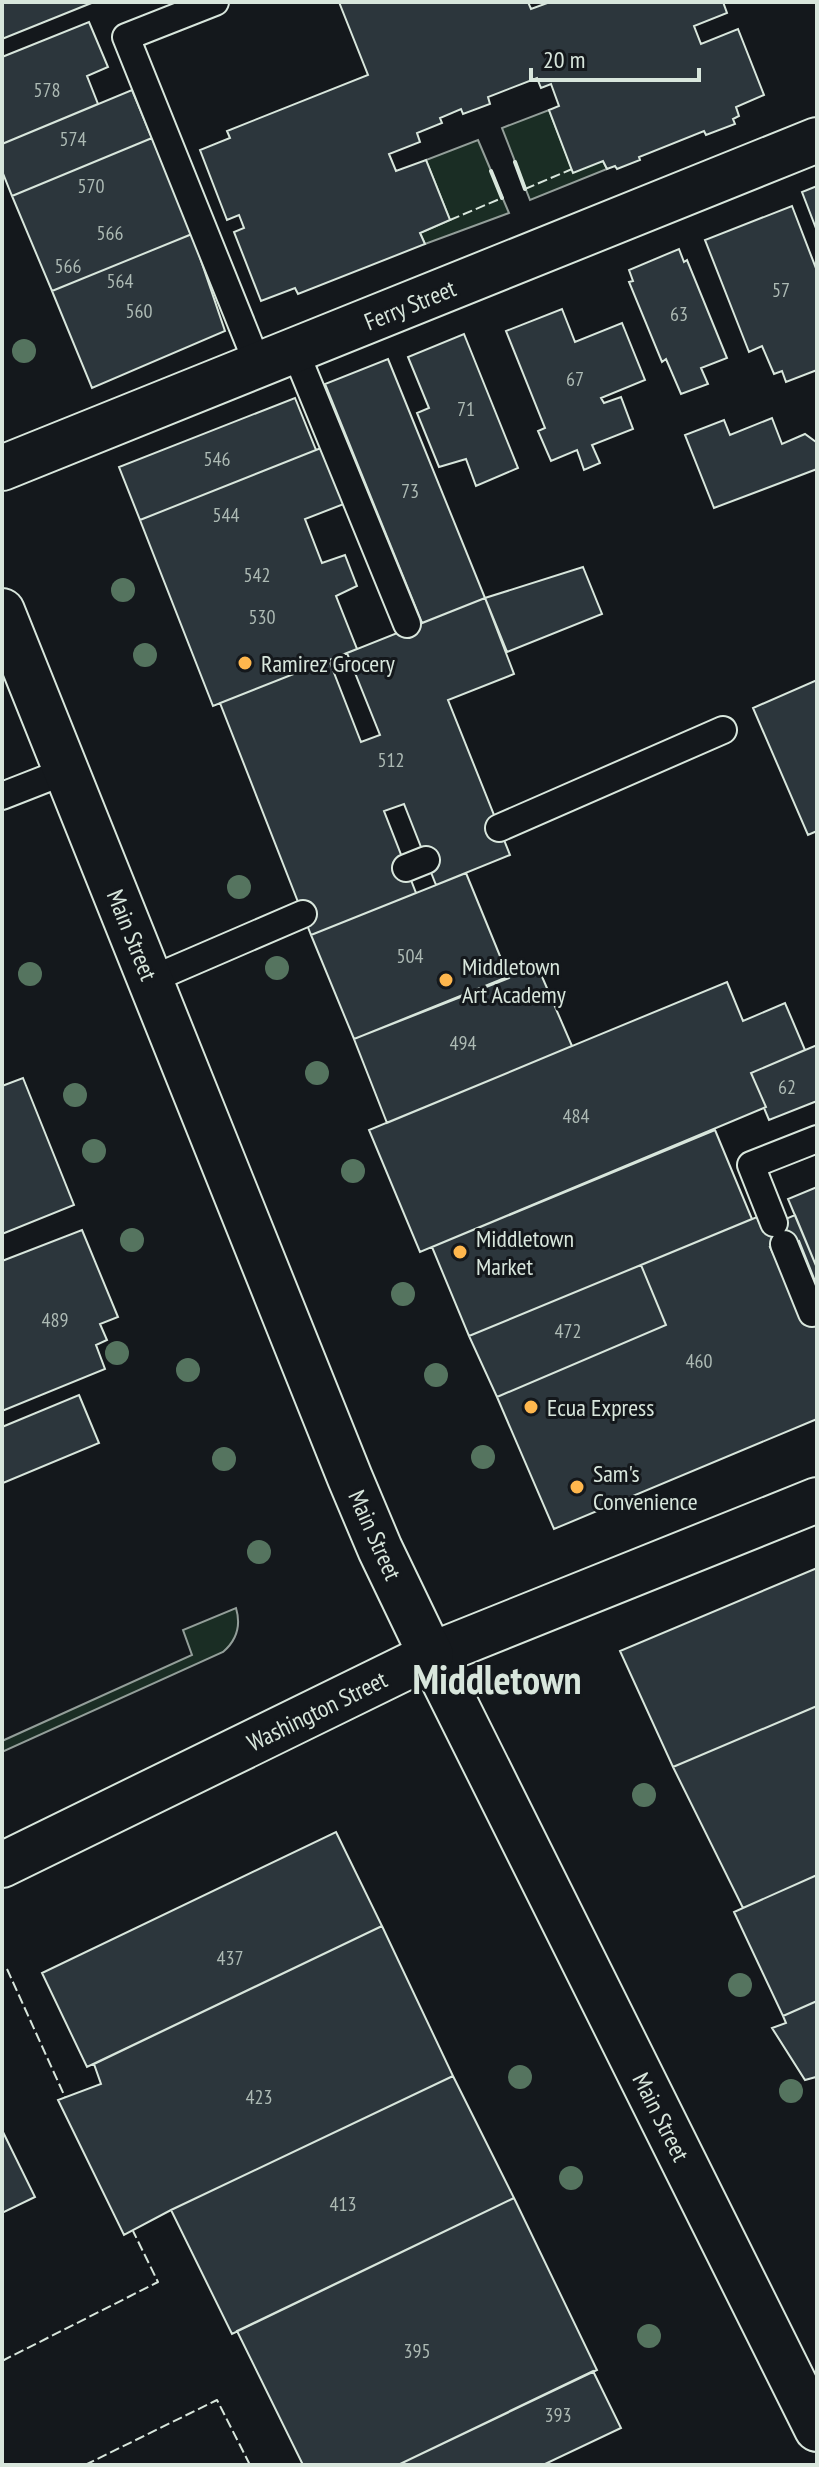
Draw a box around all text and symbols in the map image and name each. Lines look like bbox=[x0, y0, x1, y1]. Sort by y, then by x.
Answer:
scale bar bbox=[531, 32, 699, 82]
text: 20 m bbox=[543, 44, 585, 75]
house number: 578 bbox=[34, 77, 61, 103]
house number: 574 bbox=[60, 126, 87, 152]
house number: 570 bbox=[78, 173, 105, 199]
house number: 566 bbox=[97, 220, 124, 246]
house number: 566 bbox=[55, 253, 82, 279]
house number: 564 bbox=[107, 268, 134, 294]
street label: Ferry Street bbox=[360, 272, 461, 337]
house number: 57 bbox=[772, 277, 790, 303]
house number: 560 bbox=[126, 298, 153, 324]
house number: 63 bbox=[670, 301, 688, 327]
house number: 67 bbox=[566, 366, 584, 392]
house number: 71 bbox=[457, 396, 475, 422]
house number: 546 bbox=[204, 446, 231, 472]
house number: 73 bbox=[401, 478, 419, 504]
house number: 544 bbox=[213, 502, 240, 528]
house number: 542 bbox=[244, 562, 271, 588]
house number: 530 bbox=[249, 604, 276, 630]
place label: Ramirez Grocery bbox=[261, 648, 395, 679]
marker: Ramirez Grocery bbox=[236, 654, 254, 672]
house number: 512 bbox=[378, 747, 405, 773]
street label: Main Street bbox=[100, 885, 164, 985]
house number: 504 bbox=[397, 943, 424, 969]
place label: Middletown Art Academy bbox=[462, 951, 566, 1010]
marker: Middletown Art Academy bbox=[437, 971, 455, 989]
house number: 494 bbox=[450, 1030, 477, 1056]
house number: 62 bbox=[778, 1074, 796, 1100]
house number: 484 bbox=[563, 1103, 590, 1129]
place label: Middletown Market bbox=[476, 1223, 574, 1282]
marker: Middletown Market bbox=[451, 1243, 469, 1261]
house number: 489 bbox=[42, 1307, 69, 1333]
house number: 472 bbox=[555, 1318, 582, 1344]
house number: 460 bbox=[686, 1348, 713, 1374]
place label: Ecua Express bbox=[547, 1392, 654, 1423]
marker: Ecua Express bbox=[522, 1398, 540, 1416]
place label: Sam's Convenience bbox=[593, 1458, 698, 1517]
marker: Sam's Convenience bbox=[568, 1478, 586, 1496]
street label: Main Street bbox=[341, 1485, 409, 1585]
district label: Middletown bbox=[413, 1653, 581, 1705]
street label: Washington Street bbox=[242, 1664, 392, 1758]
house number: 437 bbox=[217, 1945, 244, 1971]
street label: Main Street bbox=[626, 2067, 697, 2167]
house number: 423 bbox=[246, 2084, 273, 2110]
house number: 413 bbox=[330, 2191, 357, 2217]
house number: 395 bbox=[404, 2338, 431, 2364]
house number: 393 bbox=[545, 2402, 572, 2428]

